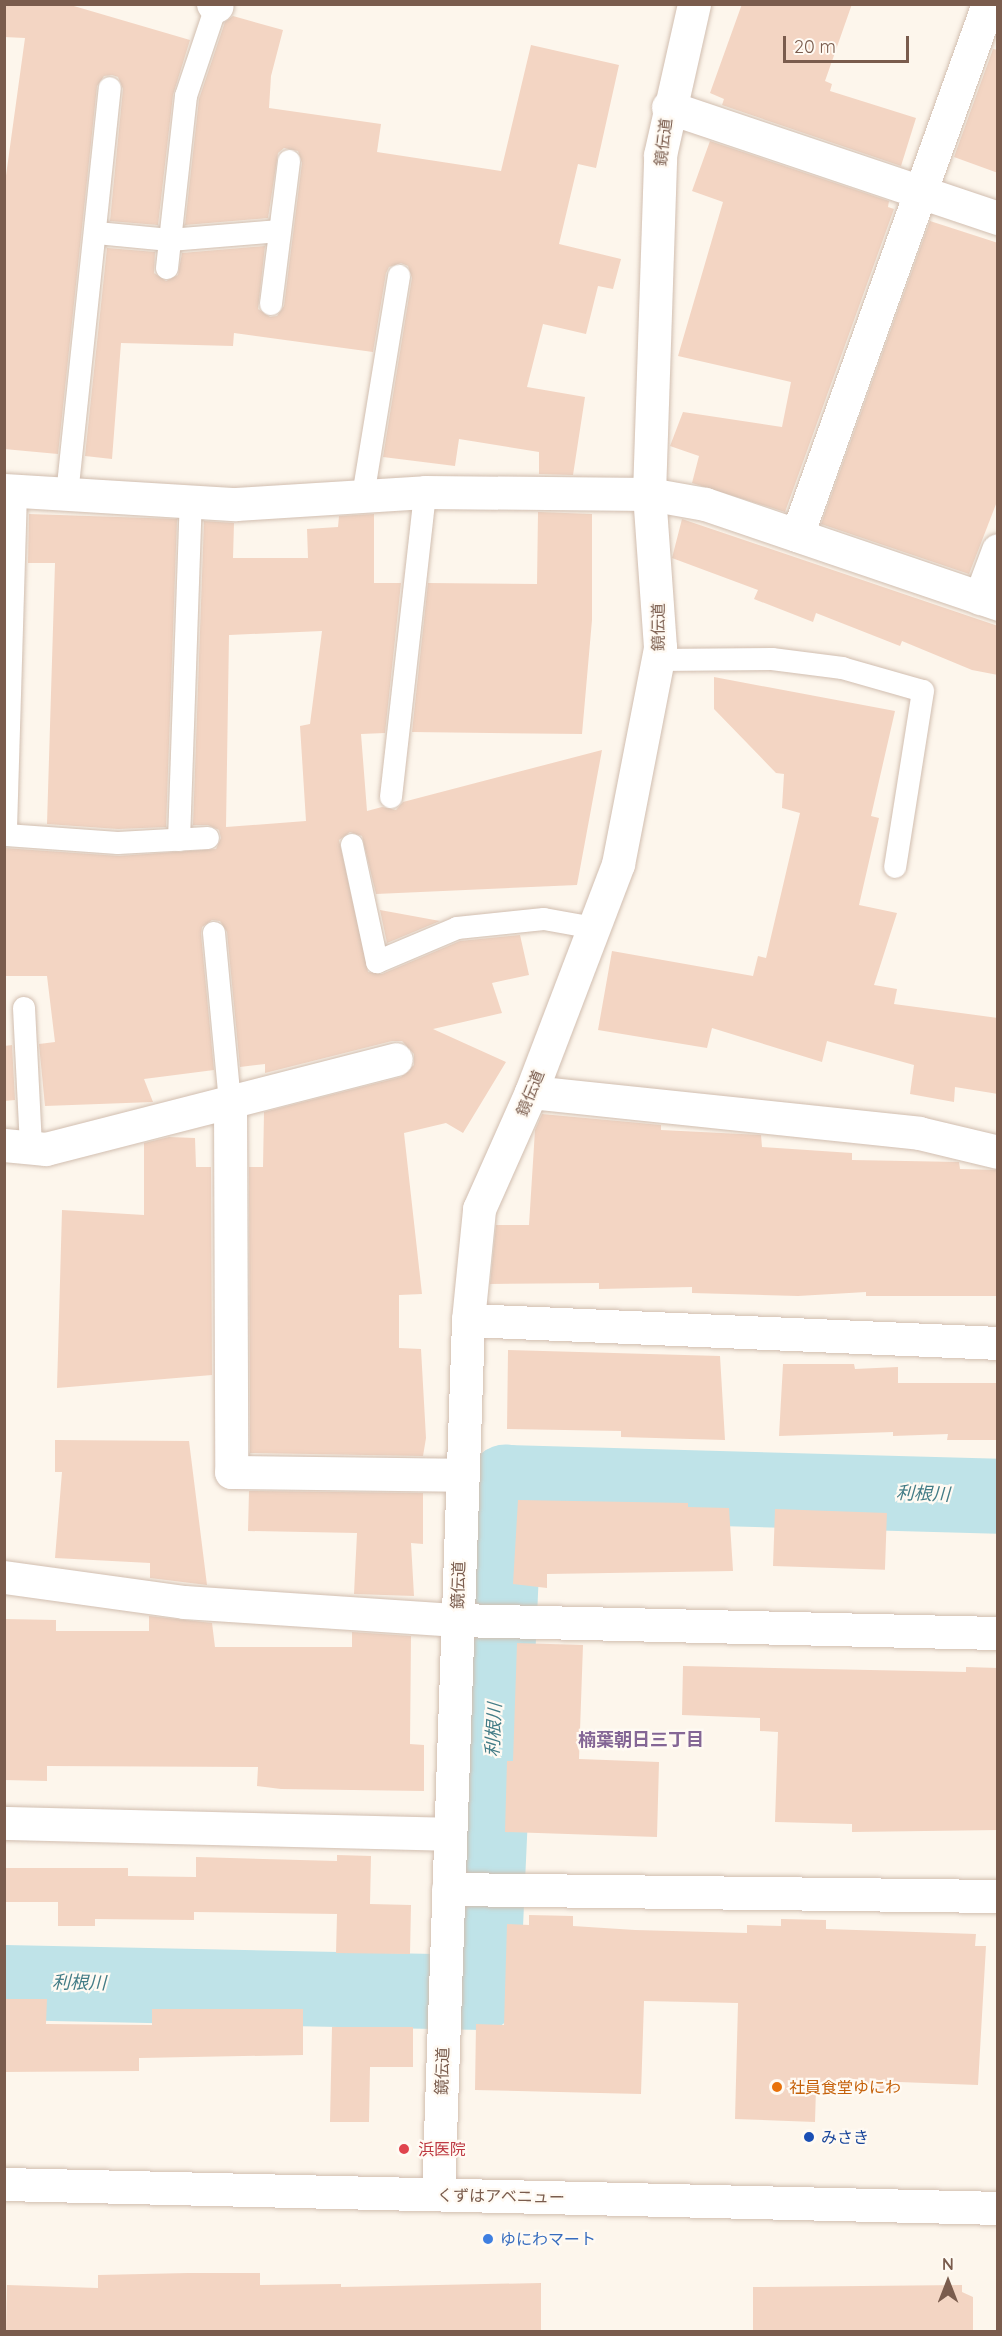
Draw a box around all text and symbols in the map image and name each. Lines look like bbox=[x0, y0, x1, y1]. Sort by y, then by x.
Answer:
scale bar bbox=[786, 24, 912, 62]
text: 20 m bbox=[794, 35, 836, 58]
street label: 鏡伝道 bbox=[651, 117, 675, 167]
street label: 鏡伝道 bbox=[648, 603, 668, 651]
street label: 鏡伝道 bbox=[512, 1067, 548, 1119]
water label: 利根川 bbox=[896, 1482, 950, 1506]
street label: 鏡伝道 bbox=[448, 1561, 468, 1609]
water label: 利根川 bbox=[482, 1702, 506, 1758]
district label: 楠葉朝日三丁目 bbox=[578, 1729, 704, 1751]
water label: 利根川 bbox=[52, 1972, 106, 1994]
street label: 鏡伝道 bbox=[432, 2047, 452, 2095]
place label: 社員食堂ゆにわ bbox=[789, 2077, 901, 2097]
marker: 社員食堂ゆにわ bbox=[770, 2080, 784, 2094]
place label: みさき bbox=[821, 2127, 869, 2147]
marker: みさき bbox=[802, 2130, 816, 2144]
place label: 浜医院 bbox=[418, 2139, 466, 2159]
marker: 浜医院 bbox=[395, 2140, 413, 2158]
street label: くずはアベニュー bbox=[437, 2185, 565, 2207]
place label: ゆにわマート bbox=[500, 2229, 596, 2249]
marker: ゆにわマート bbox=[481, 2232, 495, 2246]
north arrow bbox=[918, 2252, 978, 2312]
text: N bbox=[942, 2254, 954, 2274]

